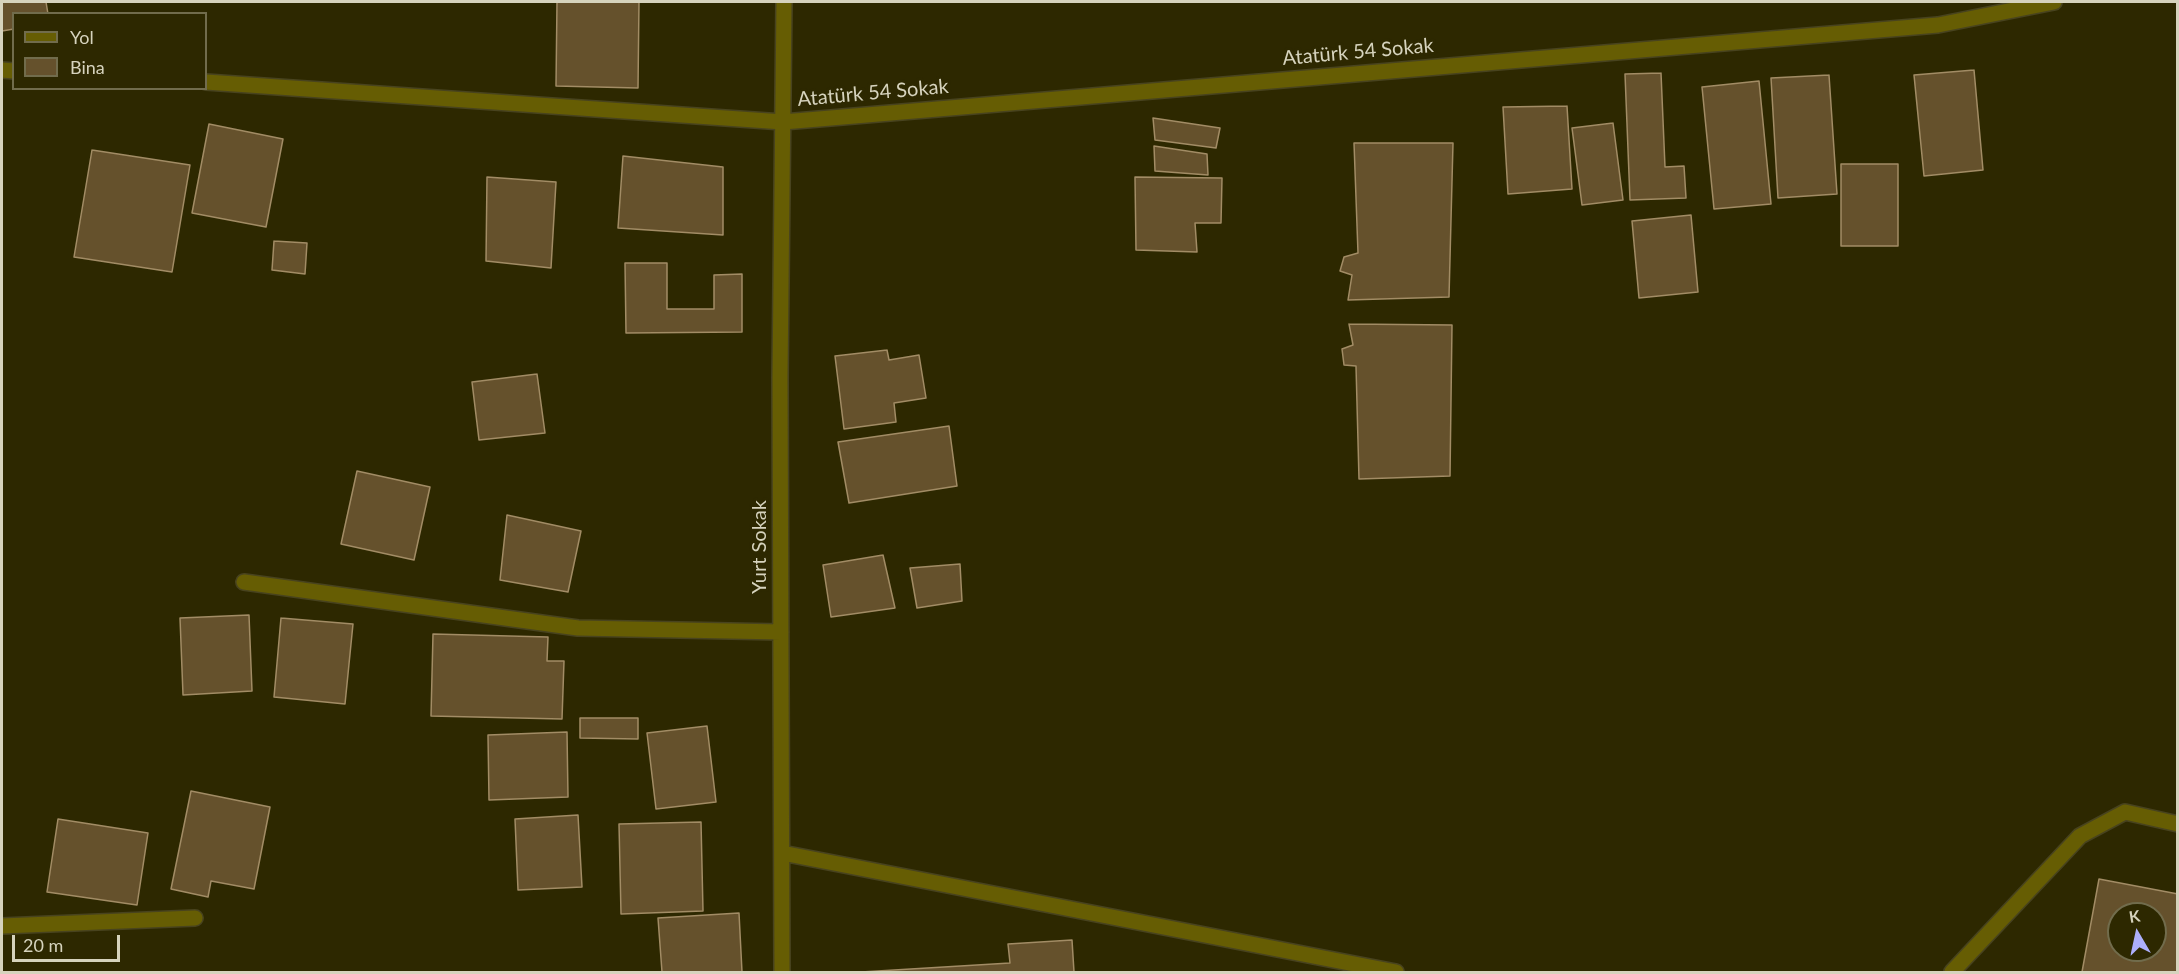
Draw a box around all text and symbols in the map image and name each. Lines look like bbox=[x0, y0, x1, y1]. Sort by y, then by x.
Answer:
legend bbox=[12, 12, 207, 90]
text: Yol bbox=[70, 26, 94, 48]
street label: Atatürk 54 Sokak bbox=[1281, 33, 1435, 71]
text: Bina bbox=[70, 56, 105, 78]
street label: Atatürk 54 Sokak bbox=[796, 74, 950, 112]
street label: Yurt Sokak bbox=[748, 500, 772, 594]
north arrow bbox=[2107, 902, 2167, 962]
text: K bbox=[2128, 905, 2141, 926]
scale bar bbox=[15, 923, 123, 961]
text: 20 m bbox=[23, 934, 63, 956]

